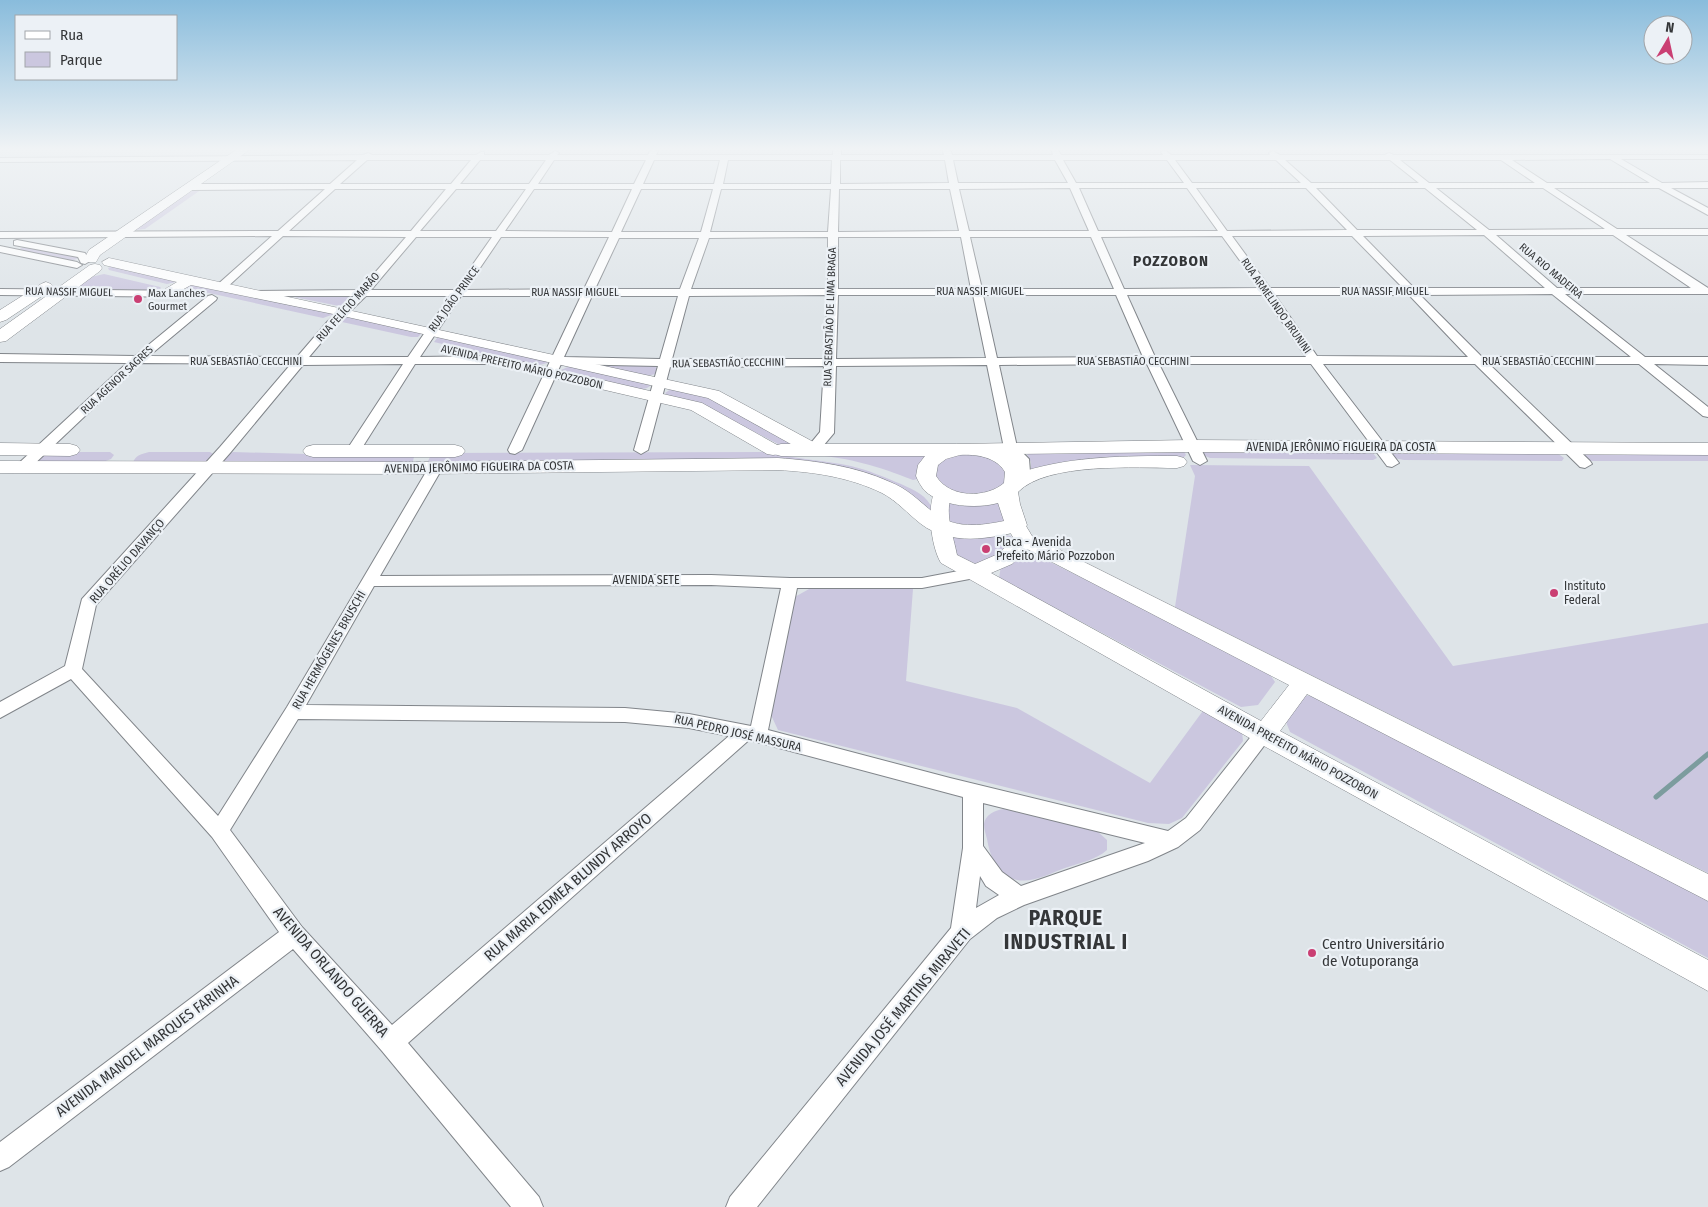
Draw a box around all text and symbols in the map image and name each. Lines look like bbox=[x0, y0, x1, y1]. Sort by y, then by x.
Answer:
legend bbox=[15, 15, 178, 80]
north arrow bbox=[1643, 15, 1693, 65]
text: N bbox=[1664, 19, 1675, 37]
text: Rua bbox=[60, 26, 83, 44]
text: Parque bbox=[60, 51, 103, 69]
street label: RUA RIO MADEIRA bbox=[1517, 241, 1586, 301]
street label: RUA SEBASTIÃO DE LIMA BRAGA bbox=[821, 247, 839, 387]
district label: POZZOBON bbox=[1133, 252, 1209, 270]
street label: RUA ARMELINDO BRUNINI bbox=[1238, 256, 1314, 356]
street label: RUA JOÃO PRINCE bbox=[426, 264, 482, 334]
street label: RUA FELÍCIO MARÃO bbox=[313, 269, 383, 344]
street label: RUA NASSIF MIGUEL bbox=[25, 285, 113, 299]
street label: RUA NASSIF MIGUEL bbox=[936, 285, 1024, 298]
street label: RUA NASSIF MIGUEL bbox=[1341, 285, 1429, 298]
street label: RUA NASSIF MIGUEL bbox=[531, 286, 619, 299]
place label: Max Lanches Gourmet bbox=[148, 287, 206, 313]
marker: Max Lanches Gourmet bbox=[132, 293, 144, 305]
street label: AVENIDA PREFEITO MÁRIO POZZOBON bbox=[440, 341, 604, 392]
street label: RUA AGENOR SAGRES bbox=[78, 343, 156, 417]
street label: RUA SEBASTIÃO CECCHINI bbox=[190, 355, 302, 368]
street label: RUA SEBASTIÃO CECCHINI bbox=[1077, 355, 1189, 368]
street label: RUA SEBASTIÃO CECCHINI bbox=[1482, 355, 1594, 368]
street label: RUA SEBASTIÃO CECCHINI bbox=[672, 356, 784, 370]
street label: AVENIDA JERÔNIMO FIGUEIRA DA COSTA bbox=[1246, 439, 1436, 454]
street label: AVENIDA JERÔNIMO FIGUEIRA DA COSTA bbox=[384, 457, 575, 476]
street label: RUA ORÉLIO DAVANÇO bbox=[86, 515, 167, 606]
place label: Placa - Avenida Prefeito Mário Pozzobon bbox=[996, 535, 1115, 563]
marker: Placa - Avenida Prefeito Mário Pozzobon bbox=[980, 543, 992, 555]
street label: AVENIDA SETE bbox=[612, 573, 680, 587]
place label: Instituto Federal bbox=[1564, 579, 1606, 607]
marker: Instituto Federal bbox=[1548, 587, 1560, 599]
street label: RUA HERMÓGENES BRUSCHI bbox=[288, 588, 369, 712]
street label: AVENIDA PREFEITO MÁRIO POZZOBON bbox=[1216, 701, 1381, 802]
street label: RUA PEDRO JOSÉ MASSURA bbox=[673, 711, 804, 755]
street label: RUA MARIA EDMEA BLUNDY ARROYO bbox=[481, 809, 655, 965]
street label: AVENIDA ORLANDO GUERRA bbox=[269, 903, 393, 1041]
district label: PARQUE INDUSTRIAL I bbox=[1004, 905, 1128, 955]
street label: AVENIDA JOSÉ MARTINS MIRAVETI bbox=[832, 925, 974, 1089]
place label: Centro Universitário de Votuporanga bbox=[1322, 935, 1445, 970]
marker: Centro Universitário de Votuporanga bbox=[1306, 947, 1318, 959]
street label: AVENIDA MANOEL MARQUES FARINHA bbox=[52, 971, 242, 1121]

